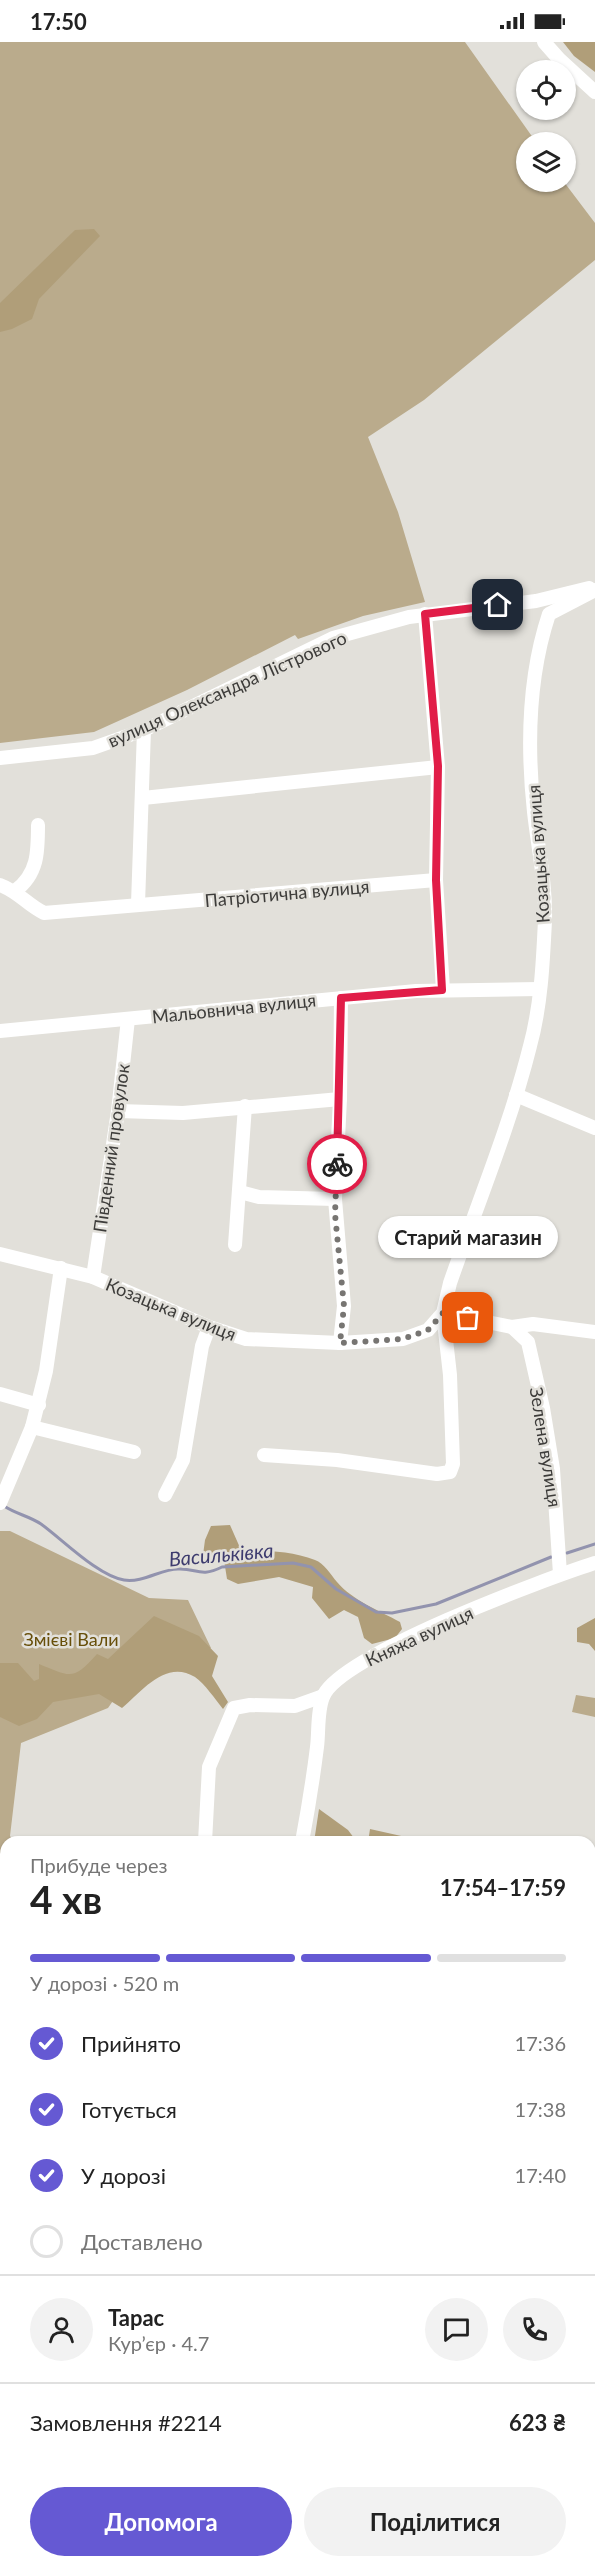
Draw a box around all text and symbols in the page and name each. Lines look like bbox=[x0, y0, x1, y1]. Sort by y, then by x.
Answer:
text: 17:50 bbox=[30, 8, 87, 35]
map controls bbox=[516, 60, 576, 192]
button: locate bbox=[516, 60, 576, 120]
button: layers bbox=[516, 132, 576, 192]
pin bbox=[472, 579, 523, 630]
icon: home bbox=[481, 588, 514, 621]
street label: вулиця Олександра Лістрового bbox=[104, 626, 350, 752]
street label: Козацька вулиця bbox=[522, 784, 554, 924]
street label: Патріотична вулиця bbox=[204, 875, 370, 911]
street label: Мальовнича вулиця bbox=[151, 988, 317, 1028]
street label: Південний провулок bbox=[88, 1062, 134, 1234]
courier bbox=[307, 1134, 367, 1194]
icon: bike bbox=[321, 1148, 354, 1181]
callout: Старий магазин bbox=[378, 1216, 558, 1258]
text: Старий магазин bbox=[394, 1225, 542, 1249]
street label: Козацька вулиця bbox=[103, 1273, 239, 1345]
pin bbox=[442, 1292, 493, 1343]
icon: bag bbox=[451, 1301, 484, 1334]
street label: Зелена вулиця bbox=[526, 1385, 566, 1509]
water label: Васильківка bbox=[168, 1537, 274, 1571]
street label: Княжа вулиця bbox=[362, 1601, 476, 1671]
park label: Змієві Вали bbox=[23, 1628, 119, 1650]
text: Прибуде через bbox=[30, 1853, 167, 1877]
text: 17:54–17:59 bbox=[440, 1874, 566, 1901]
text: 4 хв bbox=[30, 1876, 102, 1922]
text: У дорозі · 520 m bbox=[30, 1971, 179, 1995]
icon: check bbox=[30, 2027, 63, 2060]
text: Прийнято bbox=[81, 2030, 181, 2057]
text: 17:36 bbox=[515, 2031, 566, 2055]
icon: check bbox=[30, 2093, 63, 2126]
text: Готується bbox=[81, 2096, 177, 2123]
text: 17:38 bbox=[515, 2097, 566, 2121]
icon: check bbox=[30, 2159, 63, 2192]
text: У дорозі bbox=[81, 2162, 166, 2189]
text: 17:40 bbox=[515, 2163, 566, 2187]
text: Доставлено bbox=[81, 2228, 203, 2255]
button: person bbox=[30, 2298, 93, 2361]
button: chat bbox=[425, 2298, 488, 2361]
button: phone bbox=[503, 2298, 566, 2361]
text: Тарас bbox=[108, 2304, 164, 2331]
text: Кур’єр · 4.7 bbox=[108, 2331, 209, 2355]
text: Замовлення #2214 bbox=[30, 2409, 222, 2436]
text: 623 ₴ bbox=[509, 2409, 566, 2436]
button: Допомога bbox=[30, 2487, 292, 2556]
button: Поділитися bbox=[304, 2487, 566, 2556]

